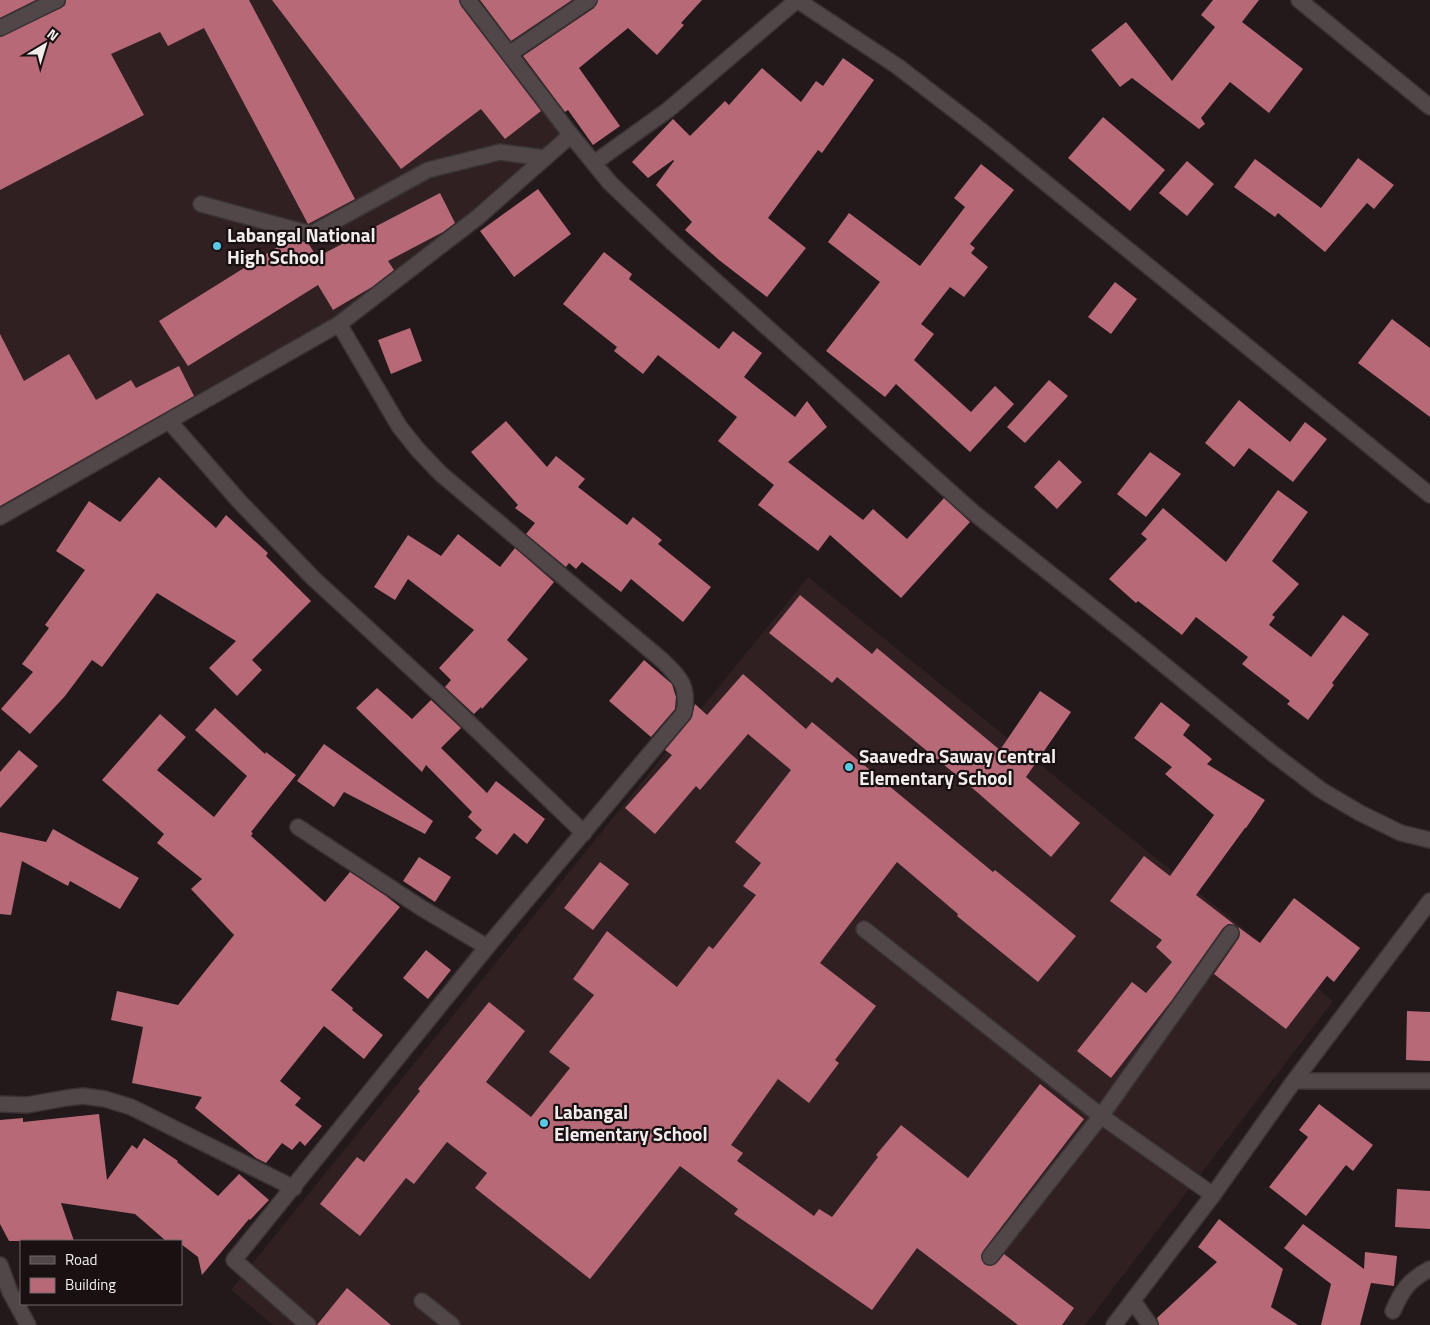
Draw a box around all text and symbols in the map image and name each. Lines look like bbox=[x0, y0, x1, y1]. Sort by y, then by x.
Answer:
north arrow bbox=[20, 20, 70, 70]
text: N bbox=[43, 23, 64, 46]
place label: Labangal National High School bbox=[227, 220, 376, 271]
marker: Labangal National High School bbox=[211, 240, 223, 252]
place label: Saavedra Saway Central Elementary School bbox=[859, 741, 1056, 792]
marker: Saavedra Saway Central Elementary School bbox=[843, 761, 855, 773]
place label: Labangal Elementary School bbox=[554, 1097, 708, 1148]
marker: Labangal Elementary School bbox=[538, 1117, 550, 1129]
legend bbox=[20, 1240, 182, 1305]
text: Road bbox=[65, 1248, 97, 1271]
text: Building bbox=[65, 1273, 116, 1296]

